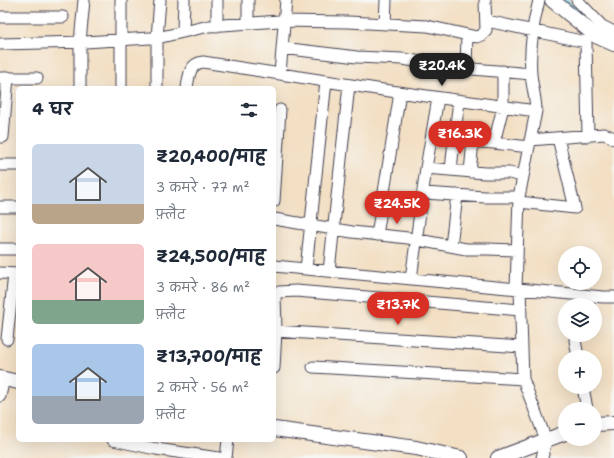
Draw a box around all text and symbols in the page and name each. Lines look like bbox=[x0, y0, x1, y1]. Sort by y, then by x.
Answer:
pin: ₹20.4K bbox=[409, 53, 475, 87]
text: ₹20.4K bbox=[418, 57, 466, 74]
text: 4 घर bbox=[32, 98, 72, 120]
icon: filters bbox=[238, 99, 260, 121]
pin: ₹16.3K bbox=[427, 121, 493, 155]
text: ₹16.3K bbox=[437, 125, 483, 142]
text: ₹20,400/माह bbox=[156, 145, 266, 167]
icon: home bbox=[64, 160, 112, 208]
text: 3 कमरे · 77 m² bbox=[156, 179, 249, 196]
pin: ₹24.5K bbox=[364, 191, 430, 225]
text: ₹24.5K bbox=[374, 195, 420, 212]
text: फ़्लैट bbox=[156, 206, 186, 223]
text: ₹24,500/माह bbox=[156, 245, 265, 267]
map controls bbox=[558, 246, 602, 446]
button: locate bbox=[558, 246, 602, 290]
icon: home bbox=[64, 260, 112, 308]
text: 3 कमरे · 86 m² bbox=[156, 279, 250, 296]
pin: ₹13.7K bbox=[365, 292, 431, 326]
text: ₹13.7K bbox=[376, 296, 420, 313]
button: layers bbox=[558, 298, 602, 342]
text: फ़्लैट bbox=[156, 306, 186, 323]
text: ₹13,700/माह bbox=[156, 345, 261, 367]
button: + bbox=[558, 350, 602, 394]
icon: home bbox=[64, 360, 112, 408]
text: 2 कमरे · 56 m² bbox=[156, 379, 249, 396]
button: − bbox=[558, 402, 602, 446]
text: फ़्लैट bbox=[156, 406, 186, 423]

